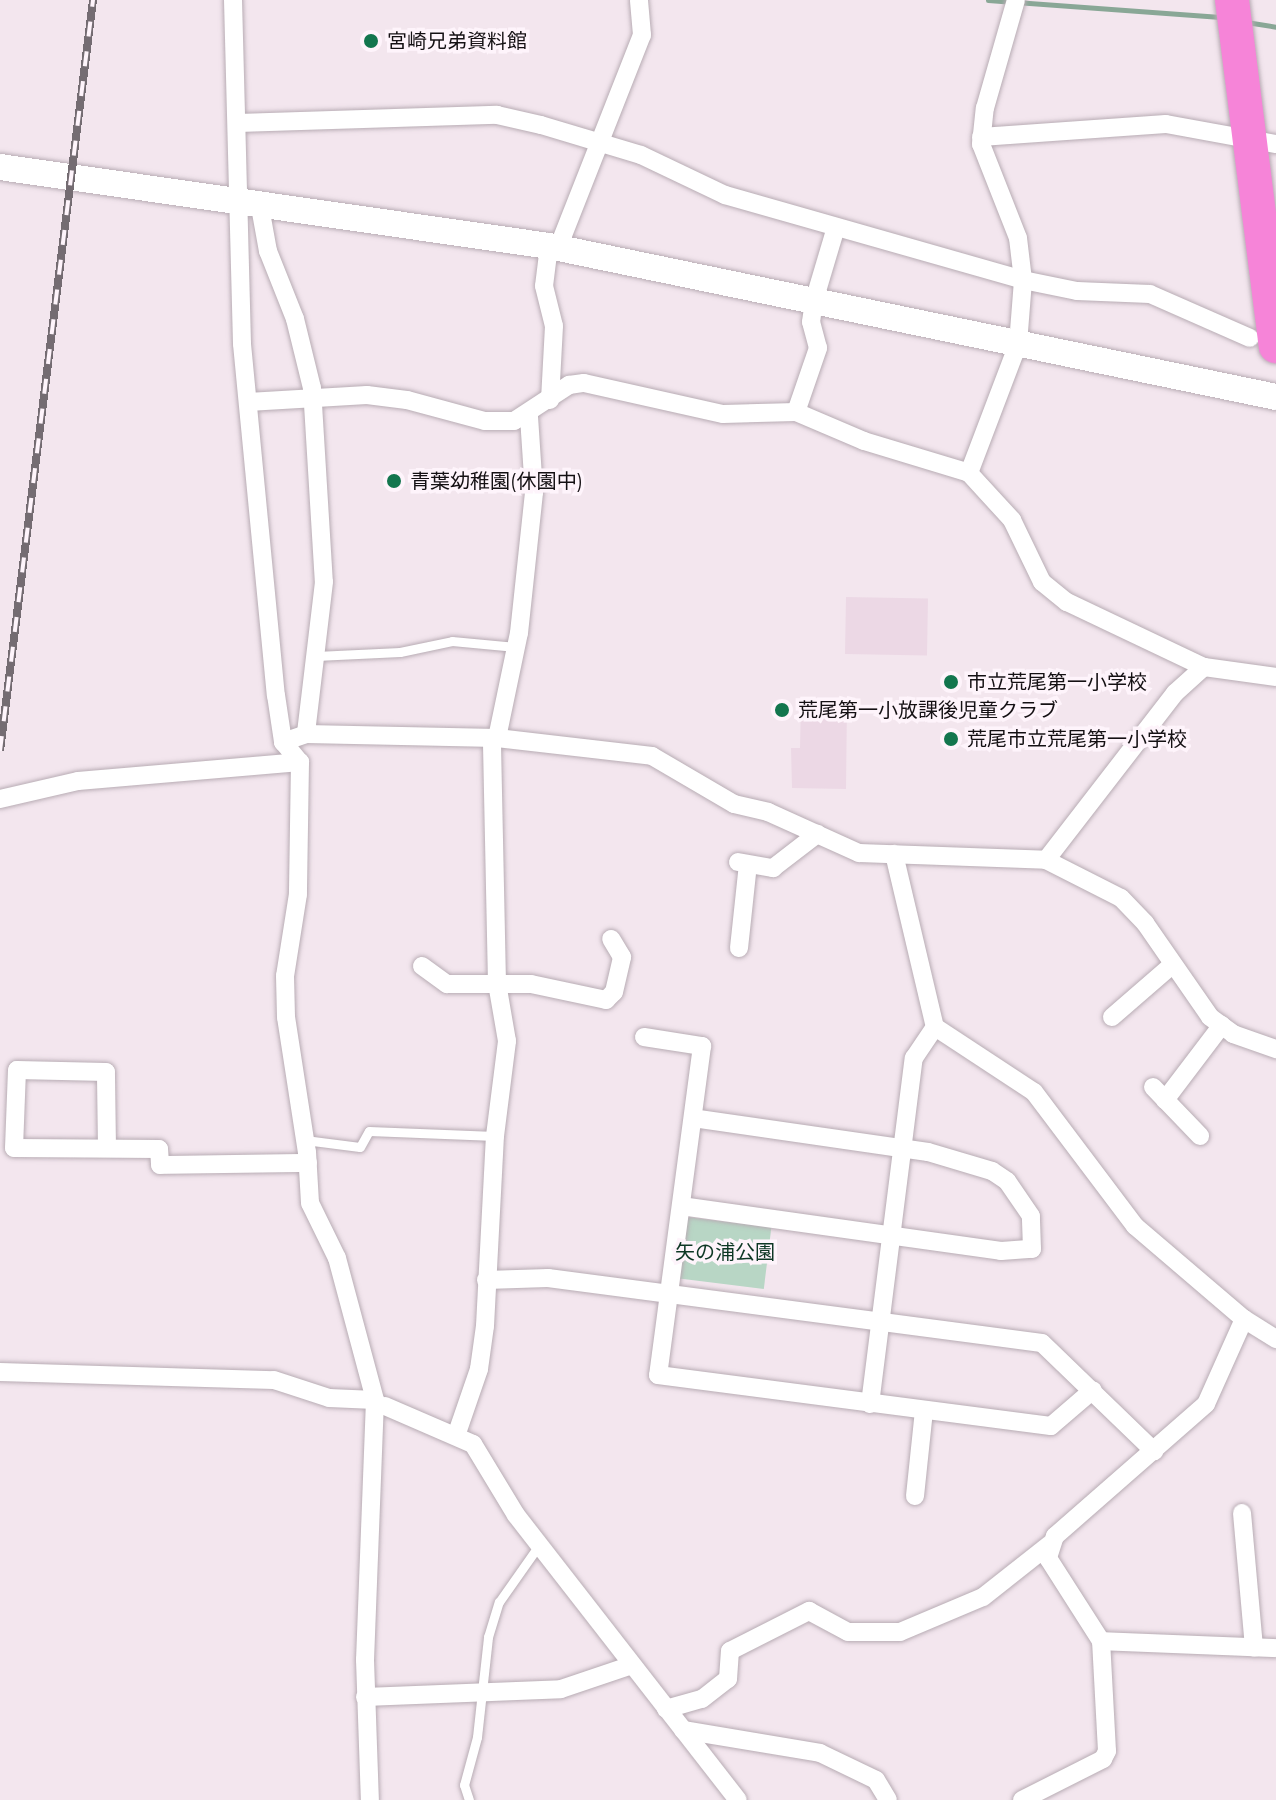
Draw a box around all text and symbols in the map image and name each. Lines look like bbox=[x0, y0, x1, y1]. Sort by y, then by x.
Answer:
place label: 宮崎兄弟資料館 bbox=[387, 29, 527, 53]
marker: 宮崎兄弟資料館 bbox=[362, 32, 380, 50]
place label: 青葉幼稚園(休園中) bbox=[410, 469, 583, 493]
marker: 青葉幼稚園(休園中) bbox=[385, 472, 403, 490]
place label: 市立荒尾第一小学校 bbox=[967, 670, 1147, 694]
marker: 市立荒尾第一小学校 bbox=[942, 673, 960, 691]
place label: 荒尾第一小放課後児童クラブ bbox=[798, 698, 1058, 722]
marker: 荒尾第一小放課後児童クラブ bbox=[773, 701, 791, 719]
place label: 荒尾市立荒尾第一小学校 bbox=[967, 727, 1187, 751]
marker: 荒尾市立荒尾第一小学校 bbox=[942, 730, 960, 748]
park label: 矢の浦公園 bbox=[675, 1240, 775, 1264]

